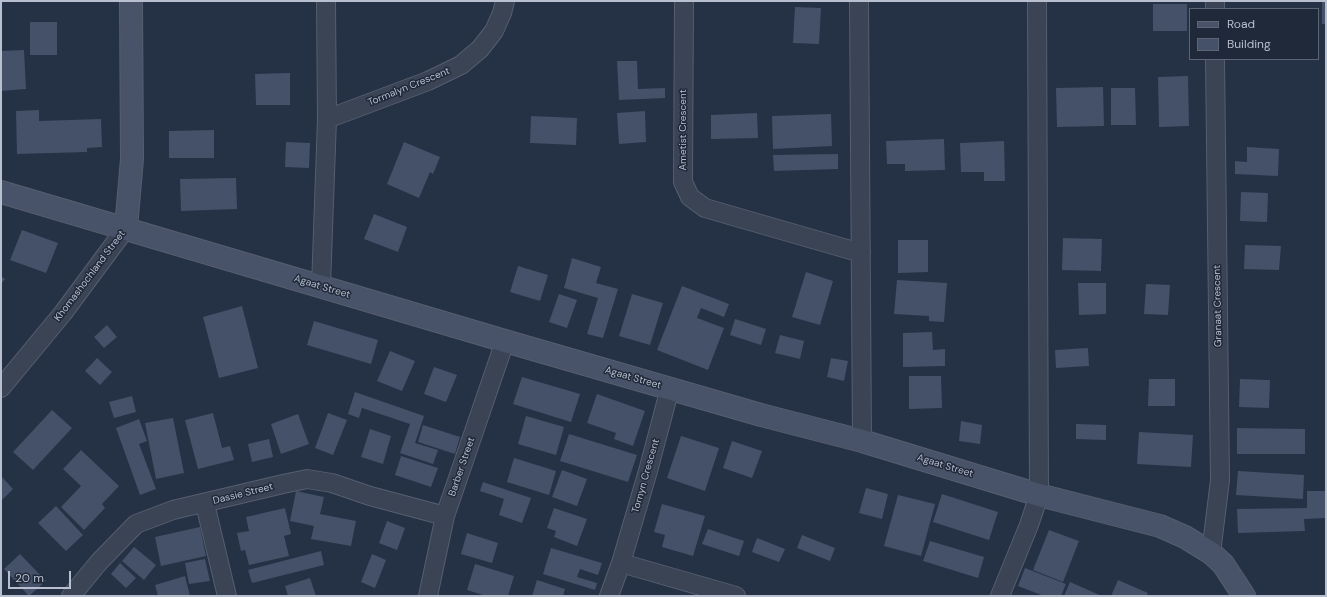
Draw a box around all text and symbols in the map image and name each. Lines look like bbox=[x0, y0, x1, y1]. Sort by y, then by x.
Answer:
legend bbox=[1189, 8, 1319, 60]
text: Road bbox=[1227, 16, 1255, 32]
text: Building bbox=[1227, 36, 1271, 52]
street label: Tormalyn Crescent bbox=[366, 65, 452, 109]
street label: Ametist Crescent bbox=[677, 89, 689, 171]
street label: Khomashochland Street bbox=[52, 228, 128, 324]
street label: Granaat Crescent bbox=[1211, 265, 1225, 347]
street label: Agaat Street bbox=[293, 273, 351, 301]
street label: Agaat Street bbox=[604, 364, 662, 392]
street label: Barber Street bbox=[446, 436, 478, 498]
street label: Tornyn Crescent bbox=[630, 438, 662, 514]
street label: Agaat Street bbox=[916, 452, 974, 480]
street label: Dassie Street bbox=[212, 481, 274, 507]
scale bar bbox=[10, 563, 73, 589]
text: 20 m bbox=[15, 570, 44, 586]

